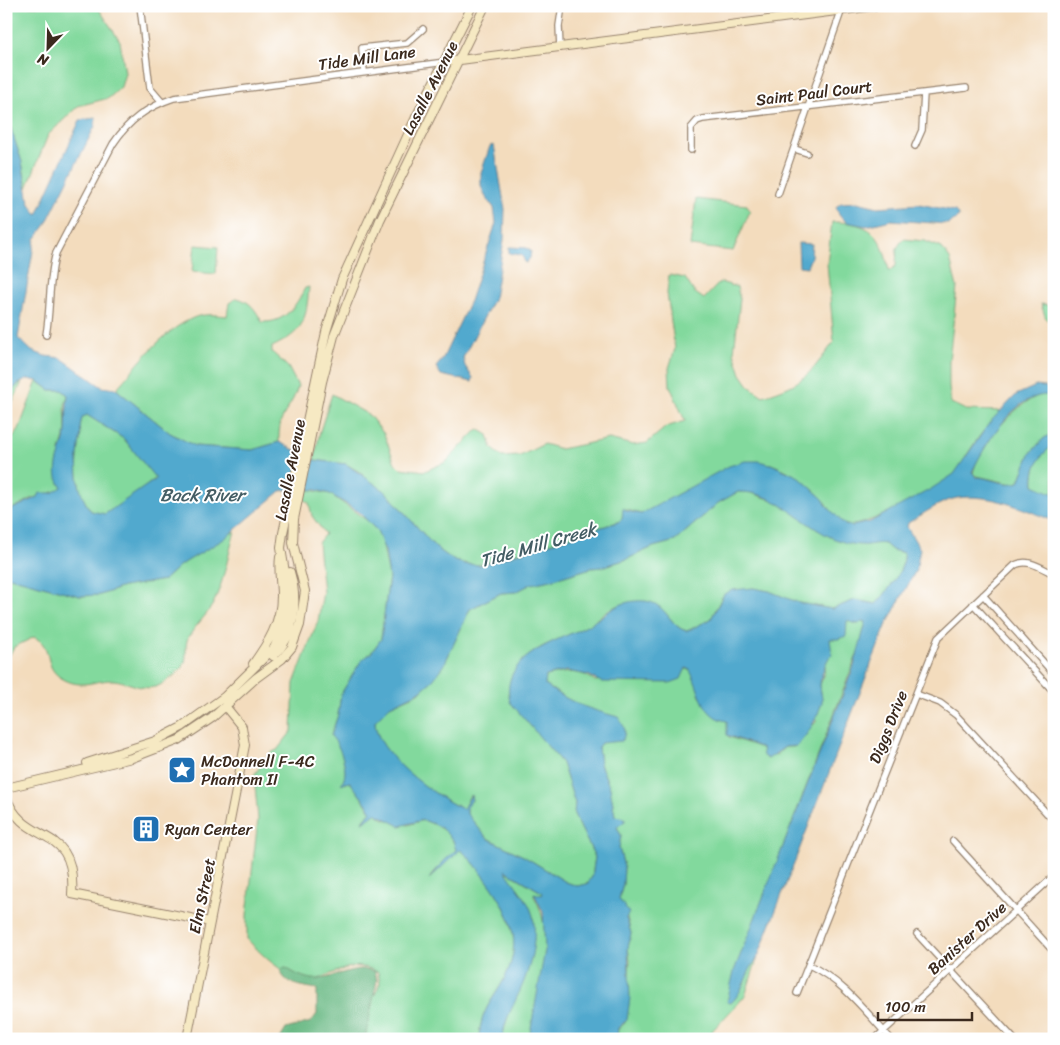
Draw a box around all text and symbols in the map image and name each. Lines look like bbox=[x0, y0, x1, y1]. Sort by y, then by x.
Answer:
north arrow bbox=[22, 22, 72, 72]
street label: Lasalle Avenue bbox=[394, 35, 466, 140]
street label: Tide Mill Lane bbox=[317, 37, 417, 79]
text: N bbox=[33, 46, 53, 73]
street label: Saint Paul Court bbox=[754, 71, 874, 115]
street label: Lasalle Avenue bbox=[266, 416, 314, 523]
water label: Back River bbox=[160, 479, 248, 511]
water label: Tide Mill Creek bbox=[476, 512, 602, 577]
street label: Diggs Drive bbox=[860, 686, 916, 768]
place label: McDonnell F-4C Phantom II bbox=[201, 747, 315, 794]
place icon: McDonnell F-4C Phantom II bbox=[167, 755, 197, 785]
building icon: Ryan Center bbox=[131, 814, 161, 844]
place label: Ryan Center bbox=[165, 815, 253, 844]
street label: Elm Street bbox=[180, 856, 224, 936]
street label: Banister Drive bbox=[920, 894, 1014, 982]
scale bar bbox=[878, 990, 971, 1022]
text: 100 m bbox=[885, 994, 926, 1020]

